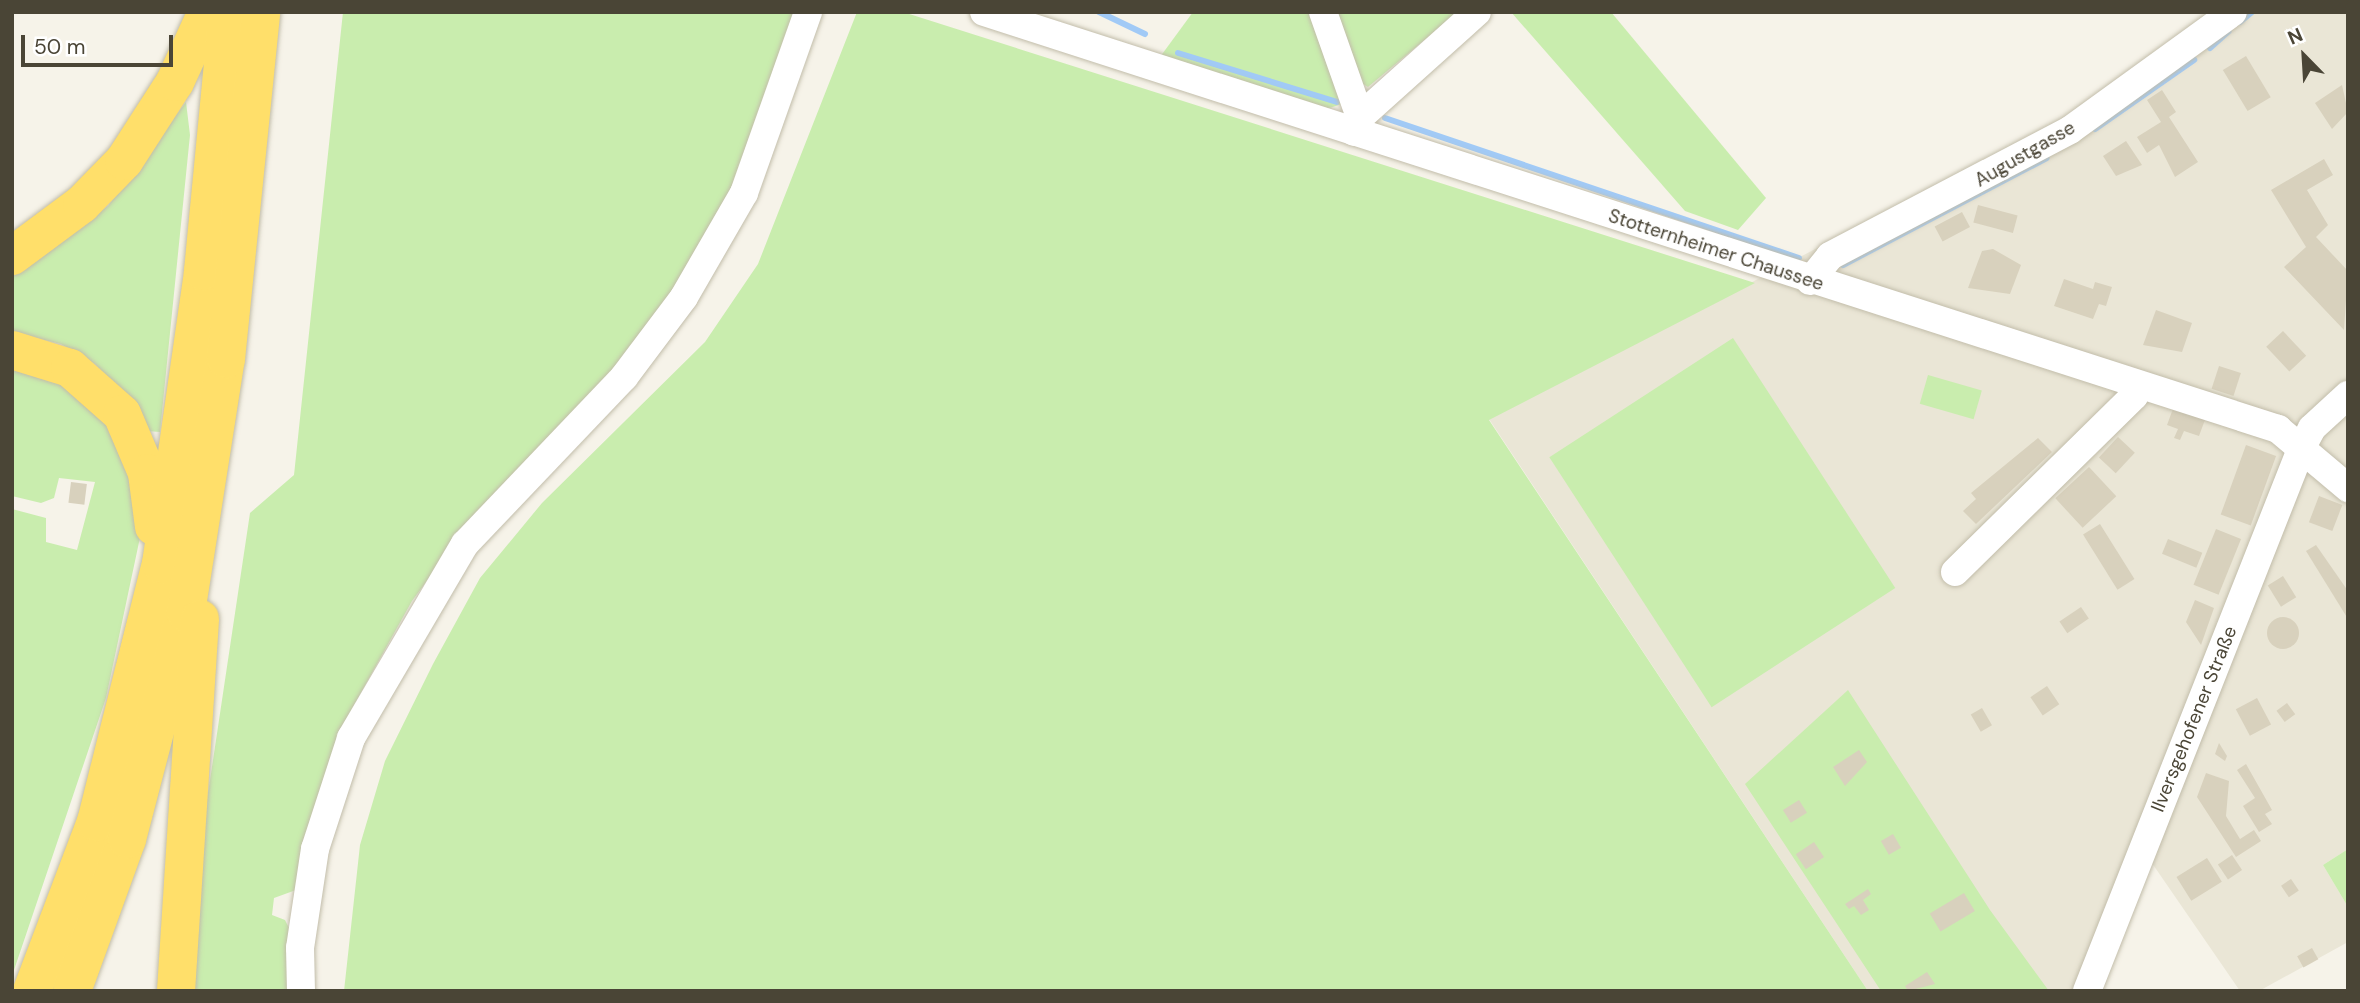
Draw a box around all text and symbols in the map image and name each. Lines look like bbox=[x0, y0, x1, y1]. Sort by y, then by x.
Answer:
scale bar bbox=[24, 21, 177, 65]
north arrow bbox=[2269, 21, 2339, 91]
text: N bbox=[2284, 22, 2307, 51]
text: 50 m bbox=[34, 33, 85, 61]
street label: Augustgasse bbox=[1971, 116, 2079, 192]
street label: Stotternheimer Chaussee bbox=[1606, 204, 1826, 296]
street label: Ilversgehofener Straße bbox=[2146, 623, 2242, 815]

